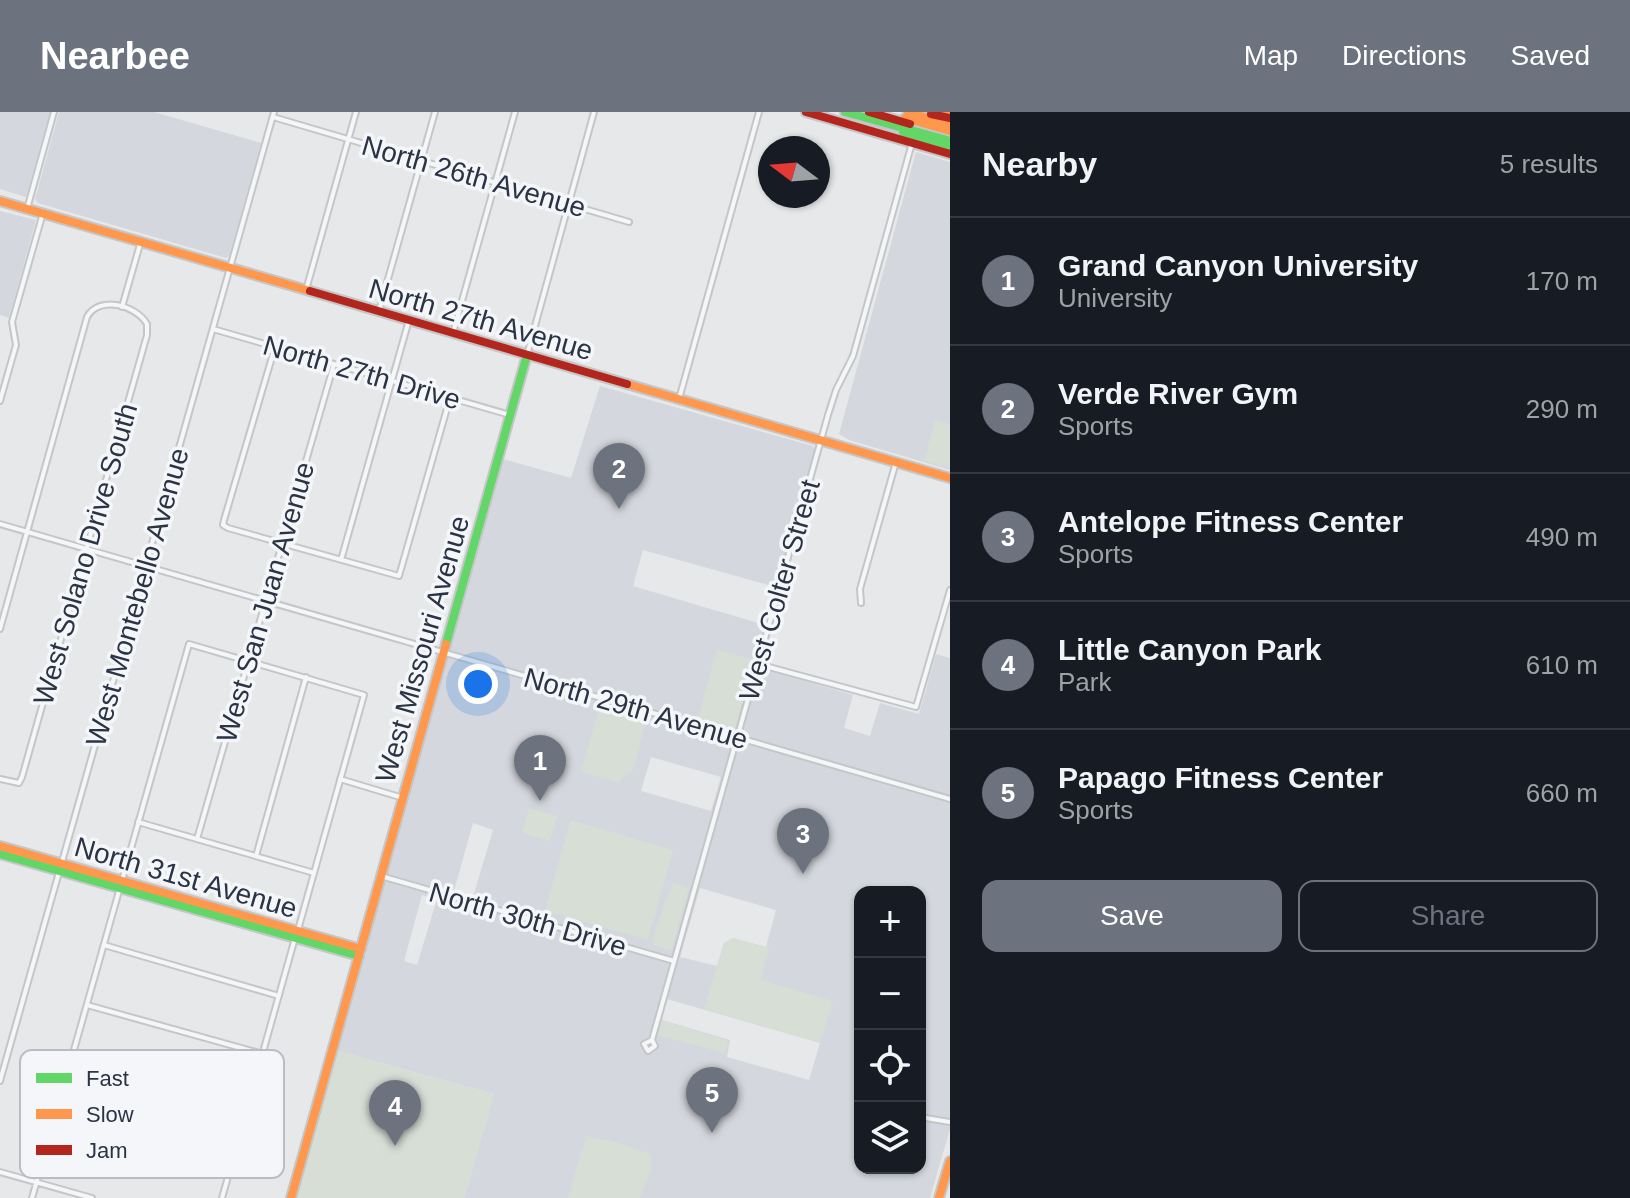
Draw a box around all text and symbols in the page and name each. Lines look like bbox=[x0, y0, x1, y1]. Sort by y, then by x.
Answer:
text: Nearbee bbox=[40, 35, 190, 77]
text: Map bbox=[1244, 40, 1298, 71]
text: Directions bbox=[1342, 40, 1467, 71]
text: Saved bbox=[1511, 40, 1590, 71]
street label: North 26th Avenue bbox=[358, 130, 589, 223]
north arrow bbox=[758, 136, 830, 208]
text: Nearby bbox=[982, 145, 1097, 183]
text: 5 results bbox=[1500, 149, 1598, 179]
text: Grand Canyon University bbox=[1058, 249, 1418, 282]
text: 1 bbox=[1001, 266, 1015, 296]
text: 170 m bbox=[1526, 266, 1598, 296]
street label: North 27th Avenue bbox=[365, 273, 596, 366]
text: University bbox=[1058, 283, 1172, 313]
street label: North 27th Drive bbox=[260, 329, 464, 415]
text: Verde River Gym bbox=[1058, 377, 1298, 410]
text: 2 bbox=[1001, 394, 1015, 424]
text: 290 m bbox=[1526, 394, 1598, 424]
street label: West Solano Drive South bbox=[28, 400, 143, 709]
text: Sports bbox=[1058, 411, 1133, 441]
pin: 2 bbox=[593, 443, 645, 509]
street label: West Montebello Avenue bbox=[80, 444, 195, 750]
street label: West San Juan Avenue bbox=[211, 458, 320, 746]
street label: West Colter Street bbox=[733, 476, 826, 704]
text: Antelope Fitness Center bbox=[1058, 505, 1403, 538]
street label: West Missouri Avenue bbox=[370, 512, 475, 786]
text: 3 bbox=[1001, 522, 1015, 552]
text: 490 m bbox=[1526, 522, 1598, 552]
text: Sports bbox=[1058, 539, 1133, 569]
text: Little Canyon Park bbox=[1058, 633, 1321, 666]
text: 4 bbox=[1001, 650, 1015, 680]
text: 610 m bbox=[1526, 650, 1598, 680]
street label: North 29th Avenue bbox=[520, 662, 751, 755]
your location bbox=[458, 664, 498, 704]
text: Park bbox=[1058, 667, 1111, 697]
pin: 1 bbox=[514, 735, 566, 801]
text: Papago Fitness Center bbox=[1058, 761, 1383, 794]
text: 5 bbox=[1001, 778, 1015, 808]
text: 660 m bbox=[1526, 778, 1598, 808]
text: Sports bbox=[1058, 795, 1133, 825]
pin: 3 bbox=[777, 808, 829, 874]
street label: North 31st Avenue bbox=[71, 831, 301, 924]
street label: North 30th Drive bbox=[426, 876, 630, 962]
button: Save bbox=[982, 880, 1282, 952]
button: Share bbox=[1298, 880, 1598, 952]
map controls bbox=[854, 886, 926, 1174]
button: + bbox=[854, 886, 926, 958]
button: − bbox=[854, 958, 926, 1030]
button: locate bbox=[854, 1030, 926, 1102]
legend bbox=[20, 1050, 284, 1178]
text: Fast bbox=[86, 1066, 129, 1091]
pin: 5 bbox=[686, 1067, 738, 1133]
pin: 4 bbox=[369, 1080, 421, 1146]
text: Slow bbox=[86, 1102, 134, 1127]
button: layers bbox=[854, 1102, 926, 1174]
text: Jam bbox=[86, 1138, 128, 1163]

